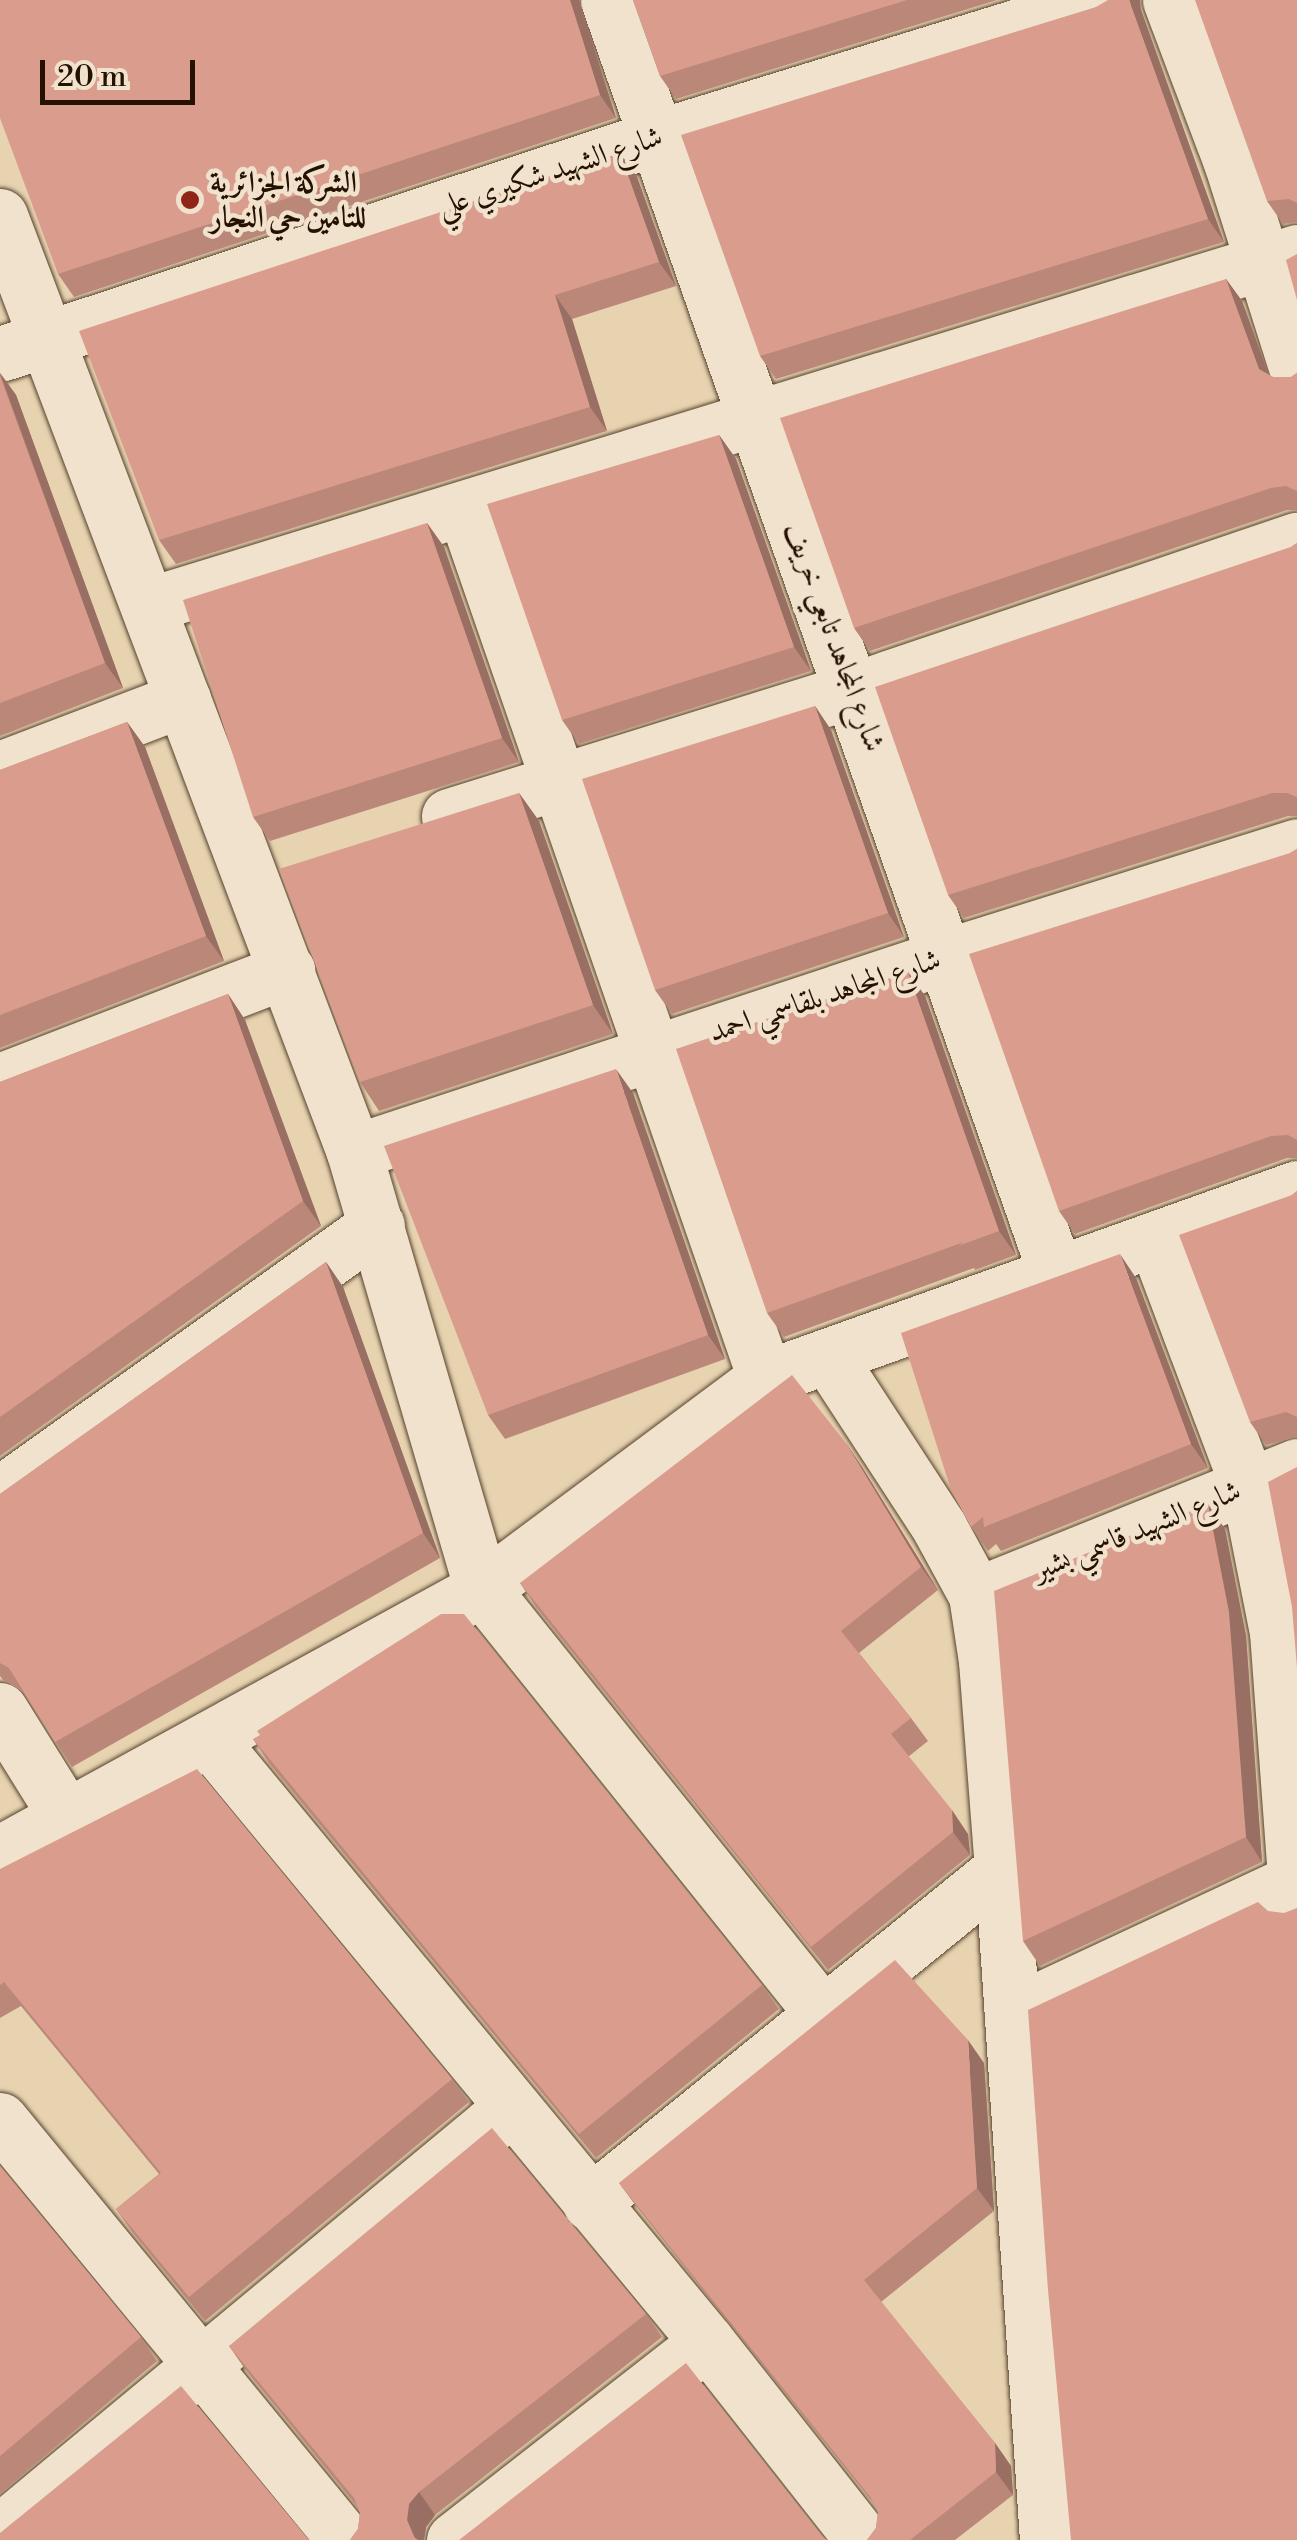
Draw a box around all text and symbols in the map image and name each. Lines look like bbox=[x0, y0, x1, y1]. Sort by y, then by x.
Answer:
scale bar bbox=[45, 40, 200, 102]
text: 20 m bbox=[57, 58, 126, 96]
street label: شارع الشهيد شكيري علي bbox=[433, 119, 667, 225]
place label: الشركة الجزائرية للتامين حي النجار bbox=[210, 165, 366, 236]
marker: الشركة الجزائرية للتامين حي النجار bbox=[179, 189, 201, 211]
street label: شارع المجاهد تابعي خريف bbox=[776, 518, 892, 756]
street label: شارع المجاهد بلقاسمي احمد bbox=[705, 942, 945, 1050]
street label: شارع الشهيد قاسمي بشير bbox=[1028, 1473, 1246, 1589]

